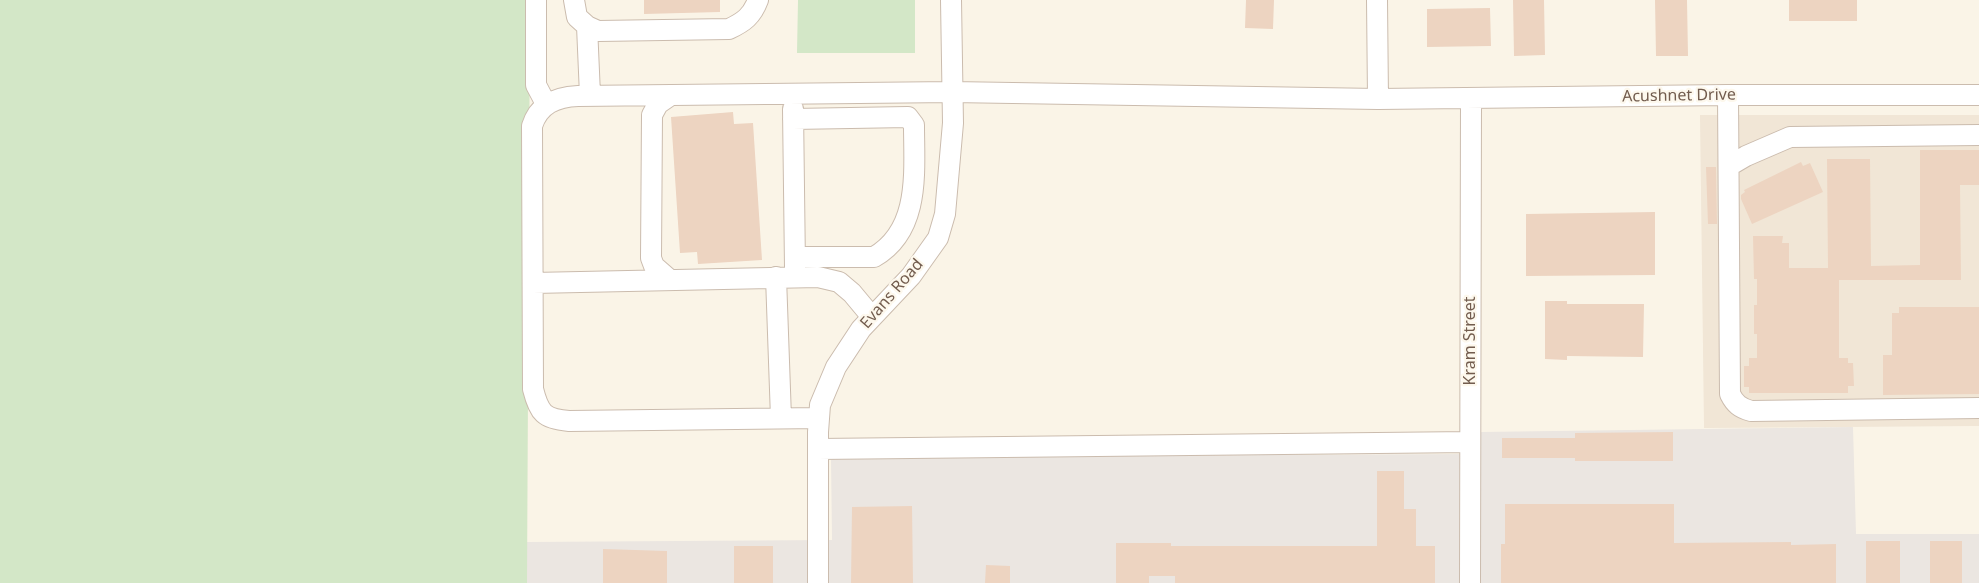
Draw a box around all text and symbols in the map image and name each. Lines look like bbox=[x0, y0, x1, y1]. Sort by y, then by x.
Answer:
street label: Acushnet Drive bbox=[1622, 85, 1736, 107]
street label: Evans Road bbox=[856, 255, 928, 333]
street label: Kram Street bbox=[1460, 297, 1480, 385]

